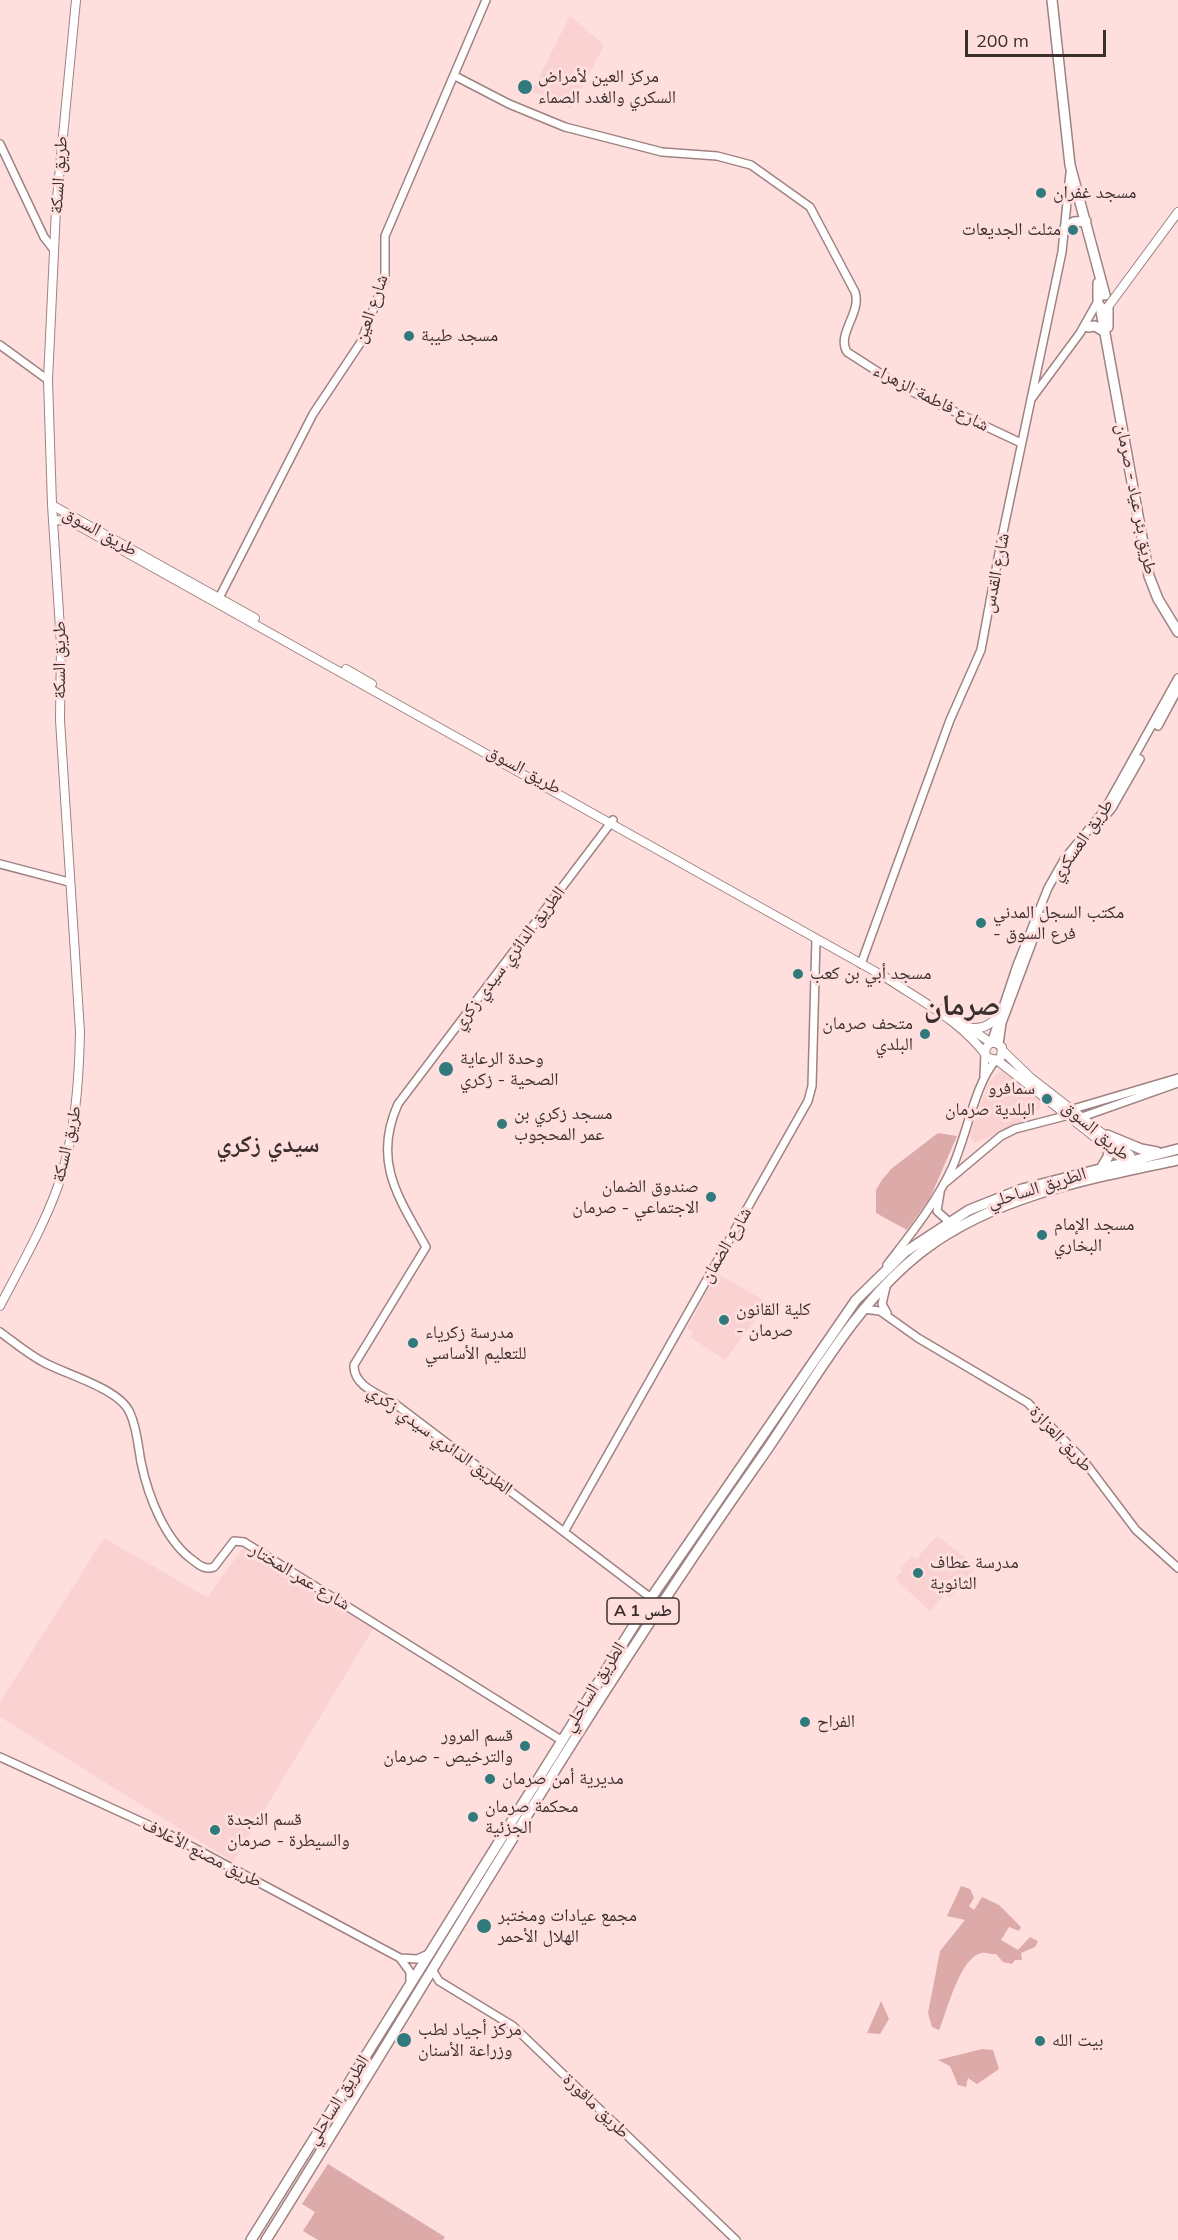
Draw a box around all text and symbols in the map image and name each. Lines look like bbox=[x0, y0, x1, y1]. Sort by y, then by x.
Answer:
scale bar bbox=[968, 18, 1109, 56]
text: 200 m bbox=[976, 29, 1029, 52]
place label: مركز العين لأمراض السكري والغدد الصماء bbox=[538, 66, 676, 109]
marker: مركز العين لأمراض السكري والغدد الصماء bbox=[516, 78, 534, 96]
street label: طريق السكة bbox=[46, 135, 72, 215]
place label: مسجد غفران bbox=[1053, 182, 1137, 204]
marker: مسجد غفران bbox=[1034, 186, 1048, 200]
place label: مثلث الجديعات bbox=[962, 219, 1061, 241]
marker: مثلث الجديعات bbox=[1066, 223, 1080, 237]
street label: شارع العين bbox=[349, 272, 393, 346]
place label: مسجد طيبة bbox=[421, 325, 498, 347]
marker: مسجد طيبة bbox=[402, 329, 416, 343]
street label: شارع فاطمة الزهراء bbox=[869, 360, 993, 436]
street label: طريق بئر عياد - صرمان bbox=[1111, 422, 1161, 576]
street label: طريق السوق bbox=[59, 503, 141, 561]
street label: شارع القدس bbox=[978, 531, 1014, 615]
street label: طريق السكة bbox=[49, 621, 71, 699]
street label: طريق السوق bbox=[483, 741, 565, 799]
street label: طريق العسكري bbox=[1046, 795, 1118, 885]
street label: الطريق الدائري سيدي زكري bbox=[448, 882, 570, 1034]
place label: مكتب السجل المدني - فرع السوق bbox=[993, 902, 1124, 944]
marker: مكتب السجل المدني - فرع السوق bbox=[974, 916, 988, 930]
place label: مسجد أبي بن كعب bbox=[810, 963, 931, 985]
marker: مسجد أبي بن كعب bbox=[791, 967, 805, 981]
district label: صرمان bbox=[924, 988, 1000, 1024]
place label: متحف صرمان البلدي bbox=[822, 1013, 913, 1056]
marker: متحف صرمان البلدي bbox=[918, 1027, 932, 1041]
place label: وحدة الرعاية الصحية - زكري bbox=[460, 1048, 559, 1090]
marker: وحدة الرعاية الصحية - زكري bbox=[437, 1060, 455, 1078]
place label: سمافرو البلدية صرمان bbox=[945, 1078, 1035, 1120]
marker: سمافرو البلدية صرمان bbox=[1040, 1092, 1054, 1106]
street label: طريق السوق bbox=[1058, 1096, 1134, 1166]
place label: مسجد زكري بن عمر المحجوب bbox=[514, 1103, 612, 1146]
street label: طريق السكة bbox=[48, 1104, 86, 1184]
marker: مسجد زكري بن عمر المحجوب bbox=[495, 1117, 509, 1131]
district label: سيدي زكري bbox=[216, 1131, 320, 1159]
street label: الطريق الساحلي bbox=[985, 1163, 1089, 1213]
place label: صندوق الضمان الاجتماعي - صرمان bbox=[572, 1176, 699, 1218]
marker: صندوق الضمان الاجتماعي - صرمان bbox=[704, 1190, 718, 1204]
street label: شارع الضمان bbox=[696, 1203, 756, 1287]
place label: مسجد الإمام البخاري bbox=[1054, 1214, 1135, 1256]
marker: مسجد الإمام البخاري bbox=[1035, 1228, 1049, 1242]
place label: كلية القانون - صرمان bbox=[736, 1299, 811, 1342]
marker: كلية القانون - صرمان bbox=[717, 1313, 731, 1327]
place label: مدرسة زكرياء للتعليم الأساسي bbox=[425, 1322, 526, 1364]
marker: مدرسة زكرياء للتعليم الأساسي bbox=[406, 1336, 420, 1350]
street label: الطريق الدائري سيدي زكري bbox=[363, 1380, 517, 1500]
street label: طريق العزازة bbox=[1025, 1401, 1097, 1477]
street label: شارع عمر المختار bbox=[246, 1539, 354, 1615]
place label: مدرسة عطاف الثانوية bbox=[930, 1552, 1019, 1594]
marker: مدرسة عطاف الثانوية bbox=[911, 1566, 925, 1580]
road number: A 1 طس bbox=[607, 1598, 679, 1624]
street label: الطريق الساحلي bbox=[558, 1638, 630, 1736]
place label: الفراح bbox=[817, 1711, 855, 1733]
marker: الفراح bbox=[798, 1715, 812, 1729]
place label: قسم المرور والترخيص - صرمان bbox=[383, 1725, 513, 1768]
marker: قسم المرور والترخيص - صرمان bbox=[518, 1739, 532, 1753]
place label: مديرية أمن صرمان bbox=[502, 1768, 624, 1790]
marker: مديرية أمن صرمان bbox=[483, 1772, 497, 1786]
place label: محكمة صرمان الجزئية bbox=[485, 1796, 578, 1838]
place label: قسم النجدة والسيطرة - صرمان bbox=[227, 1809, 350, 1852]
marker: محكمة صرمان الجزئية bbox=[466, 1810, 480, 1824]
street label: طريق مصنع الأعلاف bbox=[139, 1814, 265, 1892]
marker: قسم النجدة والسيطرة - صرمان bbox=[208, 1823, 222, 1837]
place label: مجمع عيادات ومختبر الهلال الأحمر bbox=[498, 1905, 637, 1948]
marker: مجمع عيادات ومختبر الهلال الأحمر bbox=[475, 1917, 493, 1935]
place label: مركز أجياد لطب وزراعة الأسنان bbox=[418, 2019, 522, 2062]
place label: بيت الله bbox=[1052, 2030, 1103, 2052]
marker: مركز أجياد لطب وزراعة الأسنان bbox=[395, 2031, 413, 2049]
marker: بيت الله bbox=[1033, 2034, 1047, 2048]
street label: الطريق الساحلي bbox=[302, 2051, 374, 2149]
street label: طريق ماقورة bbox=[558, 2069, 634, 2143]

